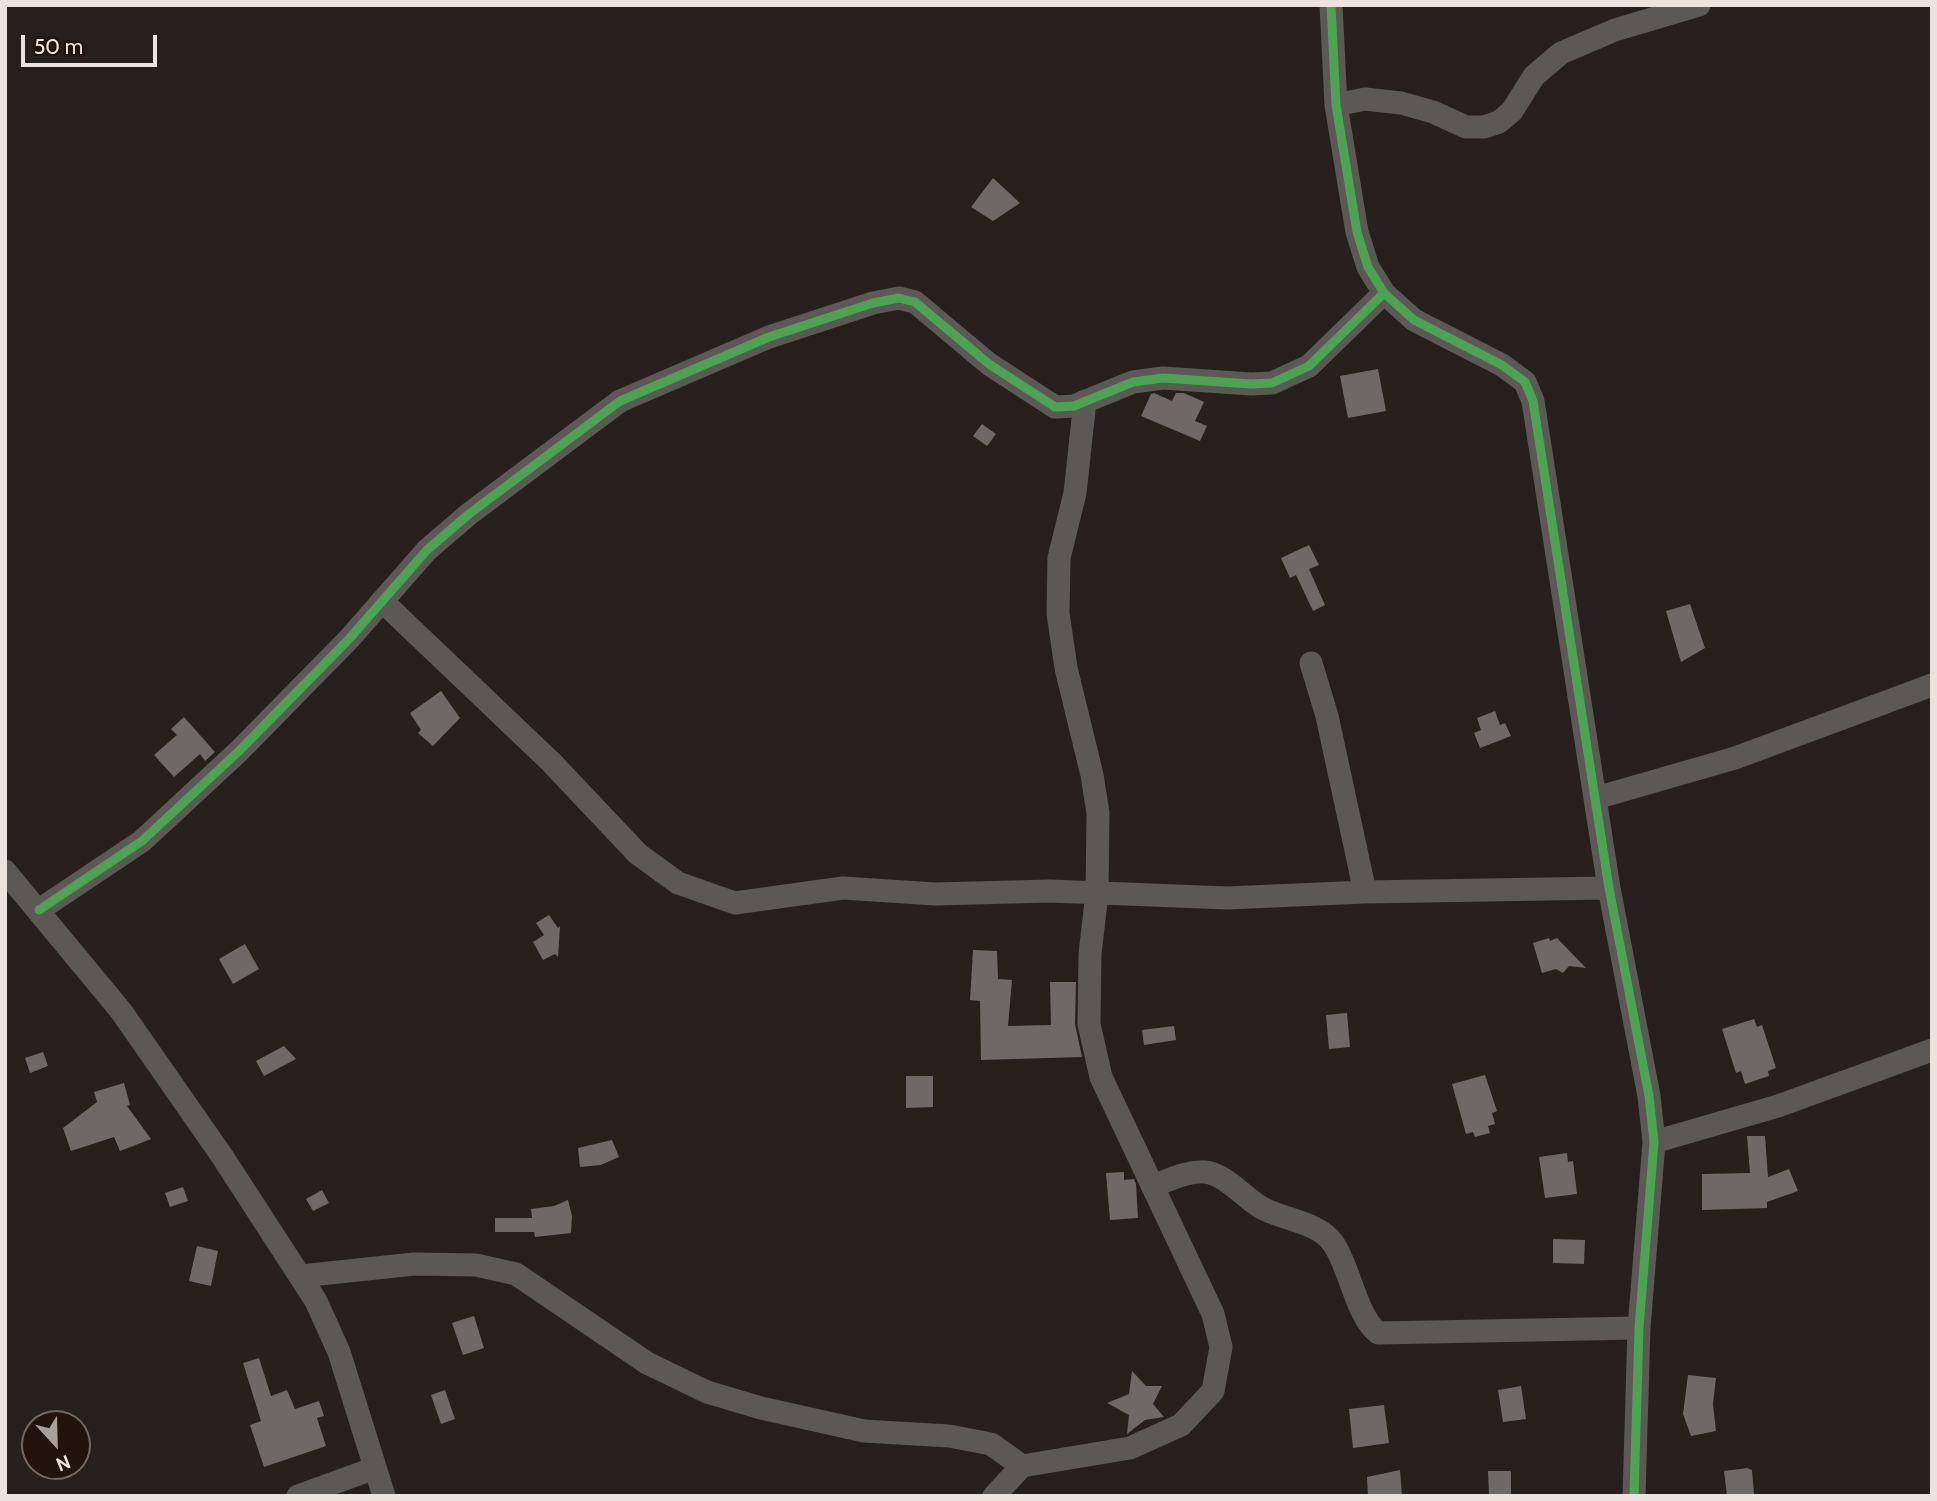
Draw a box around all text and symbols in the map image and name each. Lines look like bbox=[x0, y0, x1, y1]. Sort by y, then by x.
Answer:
scale bar bbox=[24, 21, 161, 65]
text: 50 m bbox=[34, 34, 83, 59]
north arrow bbox=[21, 1410, 91, 1480]
text: N bbox=[53, 1450, 74, 1476]

